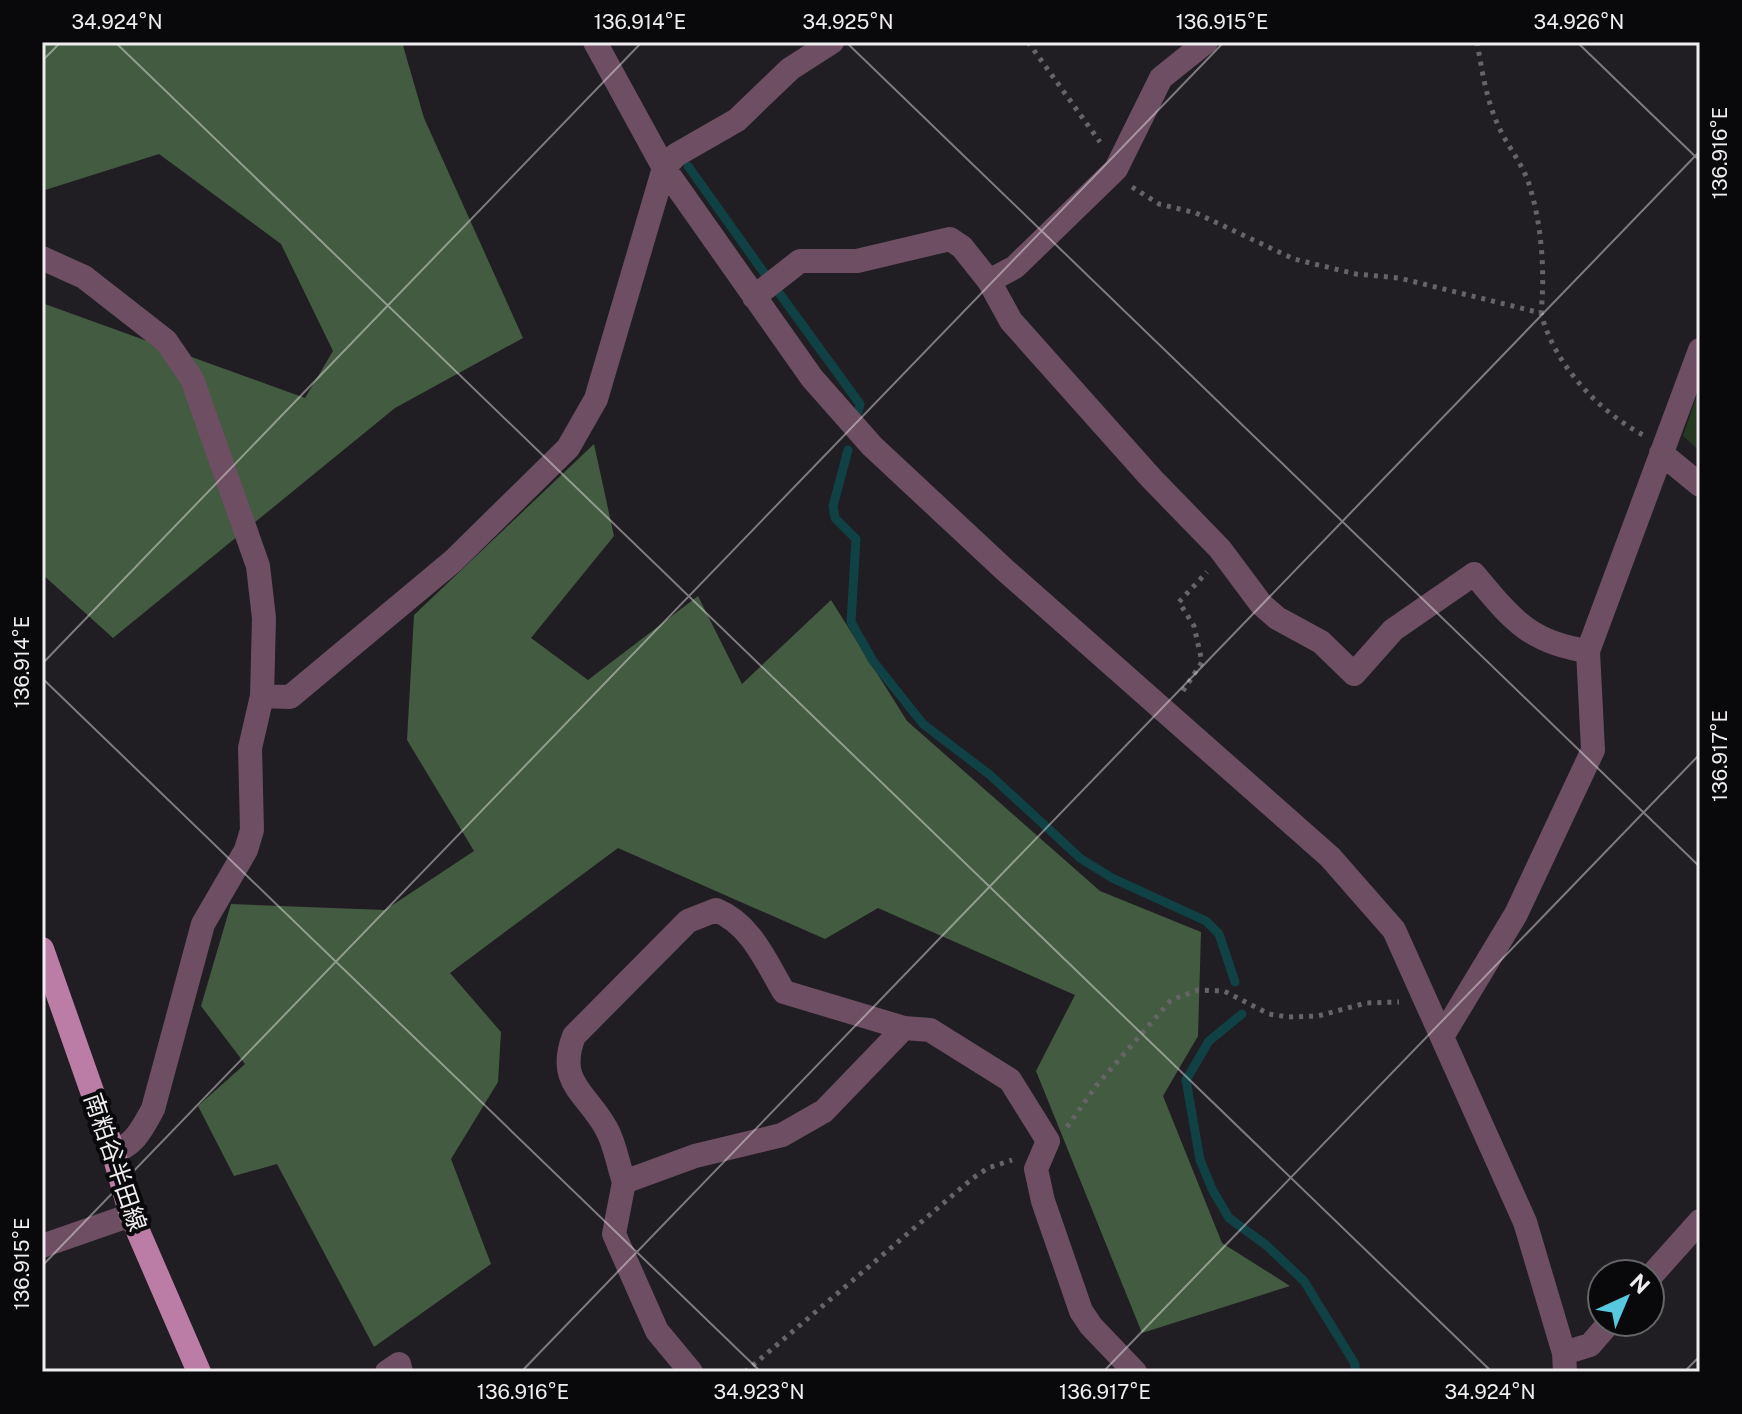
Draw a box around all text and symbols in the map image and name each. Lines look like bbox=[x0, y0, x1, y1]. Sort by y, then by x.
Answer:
text: 34.924°N bbox=[72, 10, 162, 34]
text: 136.914°E bbox=[594, 10, 686, 34]
text: 34.925°N bbox=[802, 10, 894, 34]
text: 136.915°E bbox=[1176, 10, 1268, 34]
text: 34.926°N bbox=[1534, 10, 1624, 34]
text: 136.916°E bbox=[1708, 107, 1732, 199]
text: 136.914°E bbox=[10, 616, 34, 708]
text: 136.917°E bbox=[1708, 710, 1732, 802]
street label: 南粕谷半田線 bbox=[79, 1089, 153, 1235]
text: 136.915°E bbox=[10, 1218, 34, 1310]
north arrow bbox=[1586, 1258, 1666, 1338]
text: N bbox=[1625, 1268, 1655, 1299]
text: 136.916°E bbox=[477, 1380, 569, 1404]
text: 34.923°N bbox=[714, 1380, 805, 1404]
text: 136.917°E bbox=[1059, 1380, 1151, 1404]
text: 34.924°N bbox=[1445, 1380, 1535, 1404]

